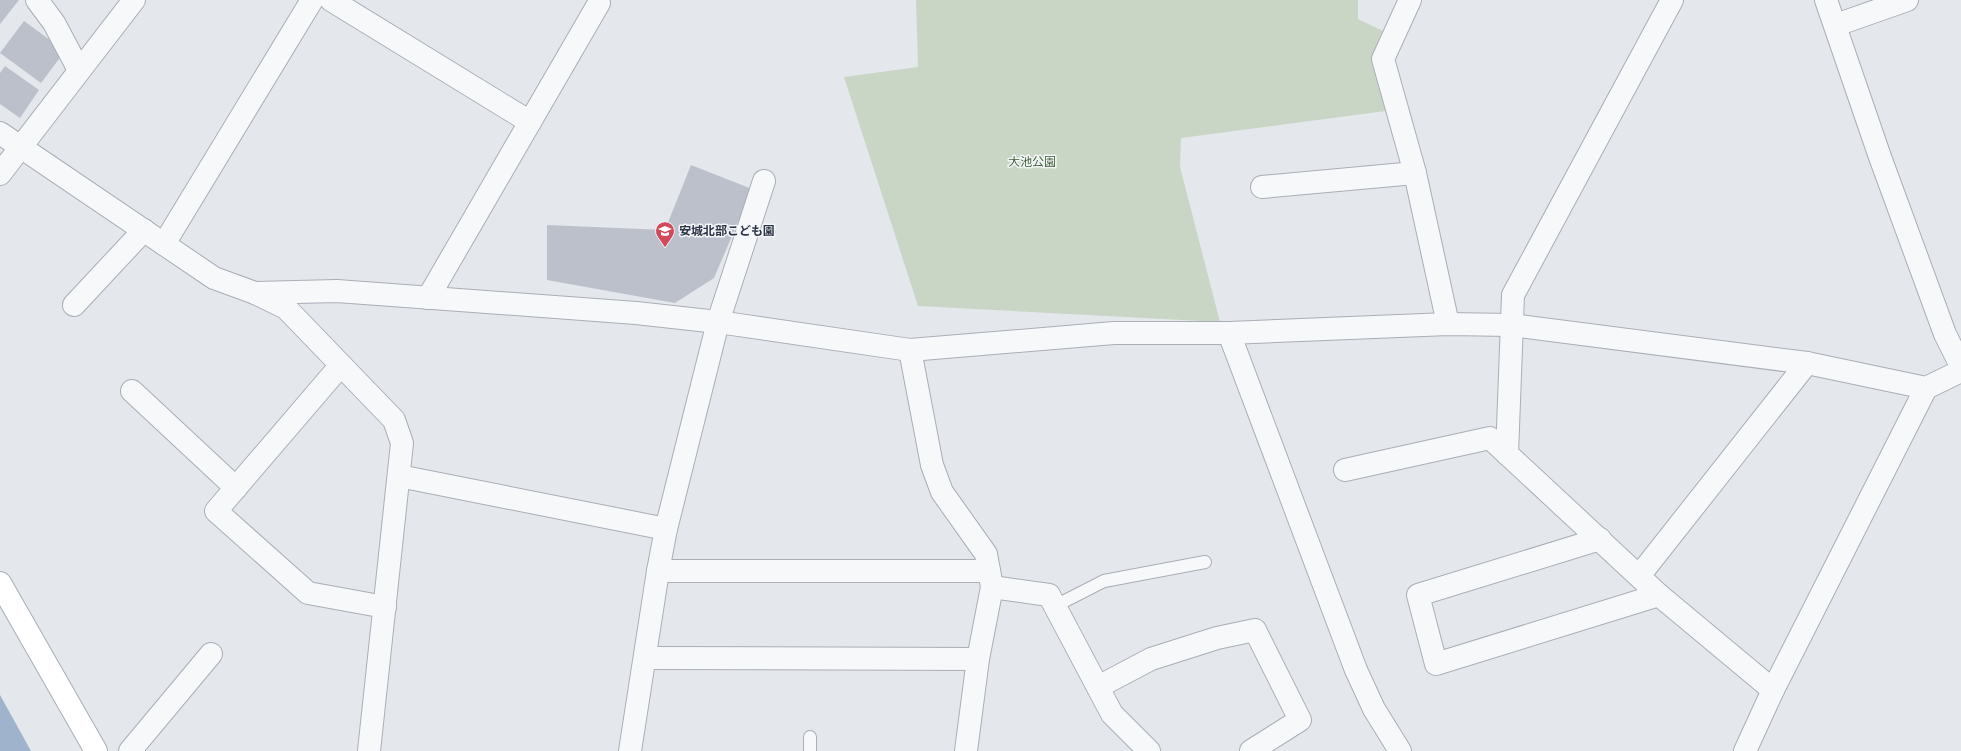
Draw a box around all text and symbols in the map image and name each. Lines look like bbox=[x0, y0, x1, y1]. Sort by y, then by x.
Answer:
park label: 大池公園 bbox=[1008, 155, 1056, 169]
school or university icon: 安城北部こども園 bbox=[654, 220, 676, 248]
place label: 安城北部こども園 bbox=[679, 224, 775, 238]

